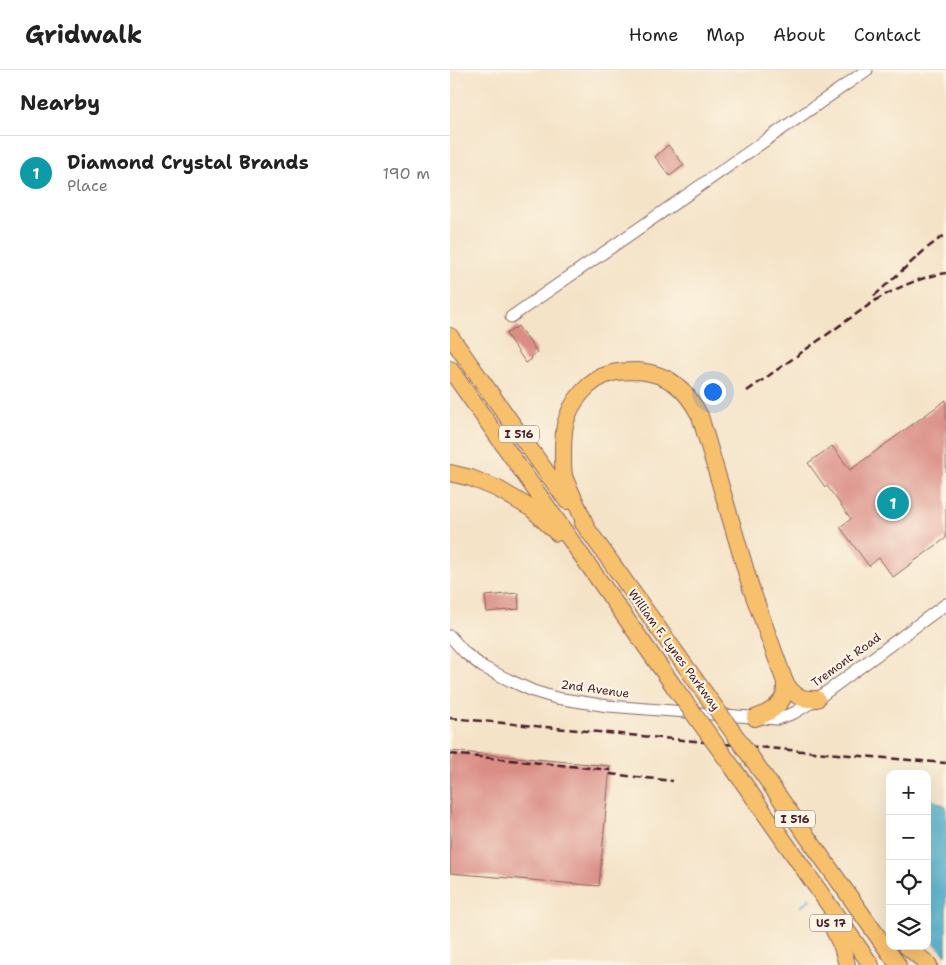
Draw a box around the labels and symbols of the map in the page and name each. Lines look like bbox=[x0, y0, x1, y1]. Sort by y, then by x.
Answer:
your location bbox=[700, 379, 726, 405]
road number: I 516 bbox=[499, 426, 539, 442]
pin: 1 bbox=[877, 484, 909, 522]
street label: William F. Lynes Parkway bbox=[624, 586, 724, 714]
street label: Tremont Road bbox=[808, 629, 884, 691]
street label: 2nd Avenue bbox=[560, 676, 631, 702]
road number: I 516 bbox=[775, 811, 815, 828]
road number: US 17 bbox=[810, 914, 852, 931]

